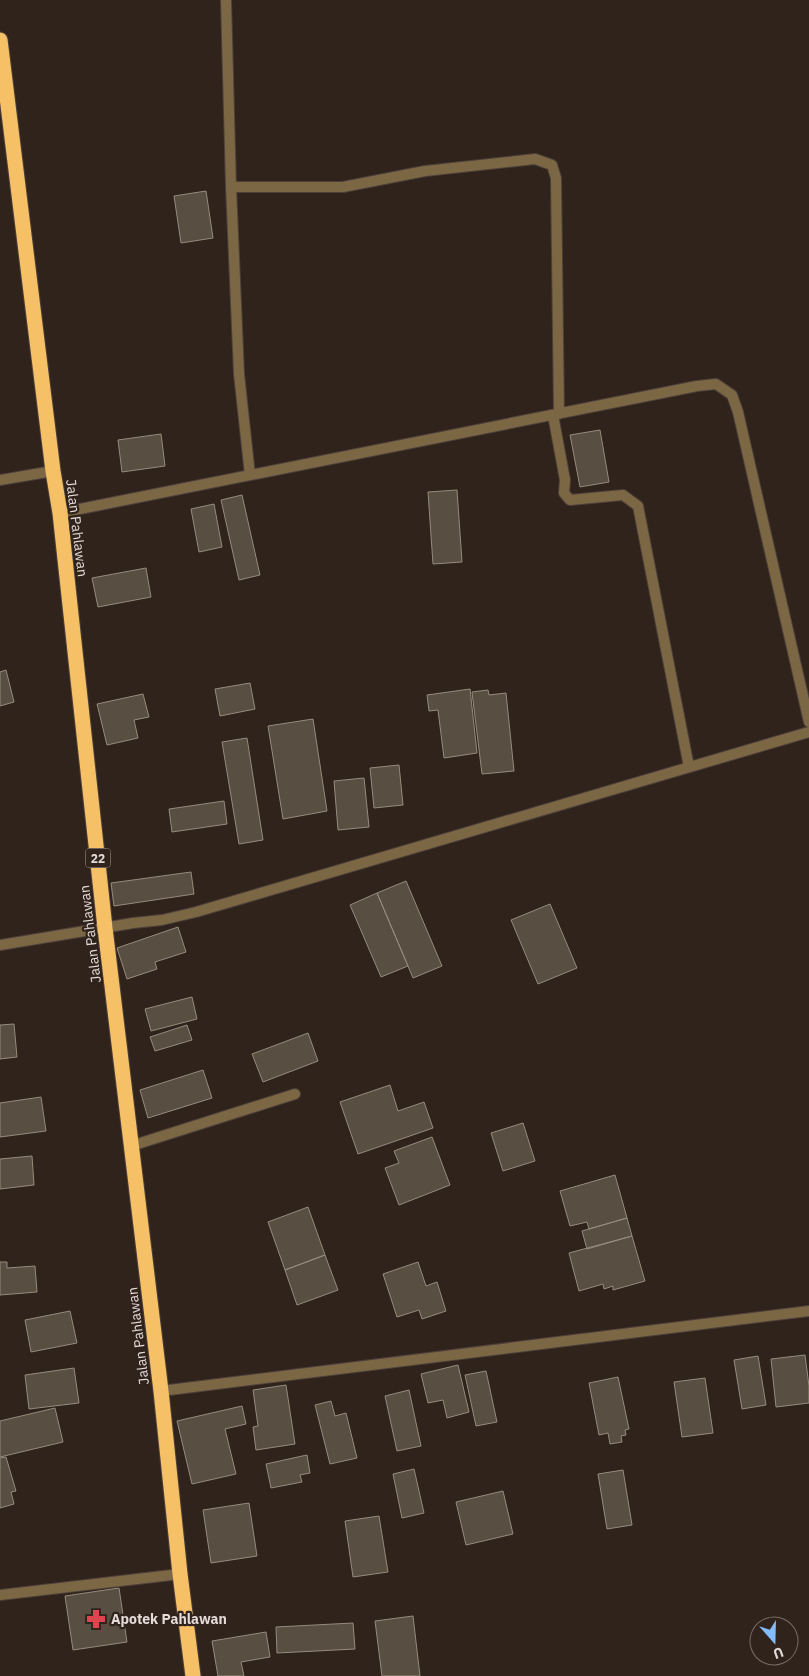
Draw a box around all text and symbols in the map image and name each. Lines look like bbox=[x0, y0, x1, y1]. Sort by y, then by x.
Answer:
street label: Jalan Pahlawan bbox=[62, 478, 92, 578]
road number: 22 bbox=[86, 848, 110, 868]
street label: Jalan Pahlawan bbox=[75, 884, 105, 984]
street label: Jalan Pahlawan bbox=[123, 1286, 153, 1386]
pharmacy icon: Apotek Pahlawan bbox=[85, 1608, 107, 1630]
place label: Apotek Pahlawan bbox=[111, 1610, 227, 1628]
north arrow bbox=[749, 1616, 799, 1666]
text: U bbox=[771, 1643, 786, 1663]

